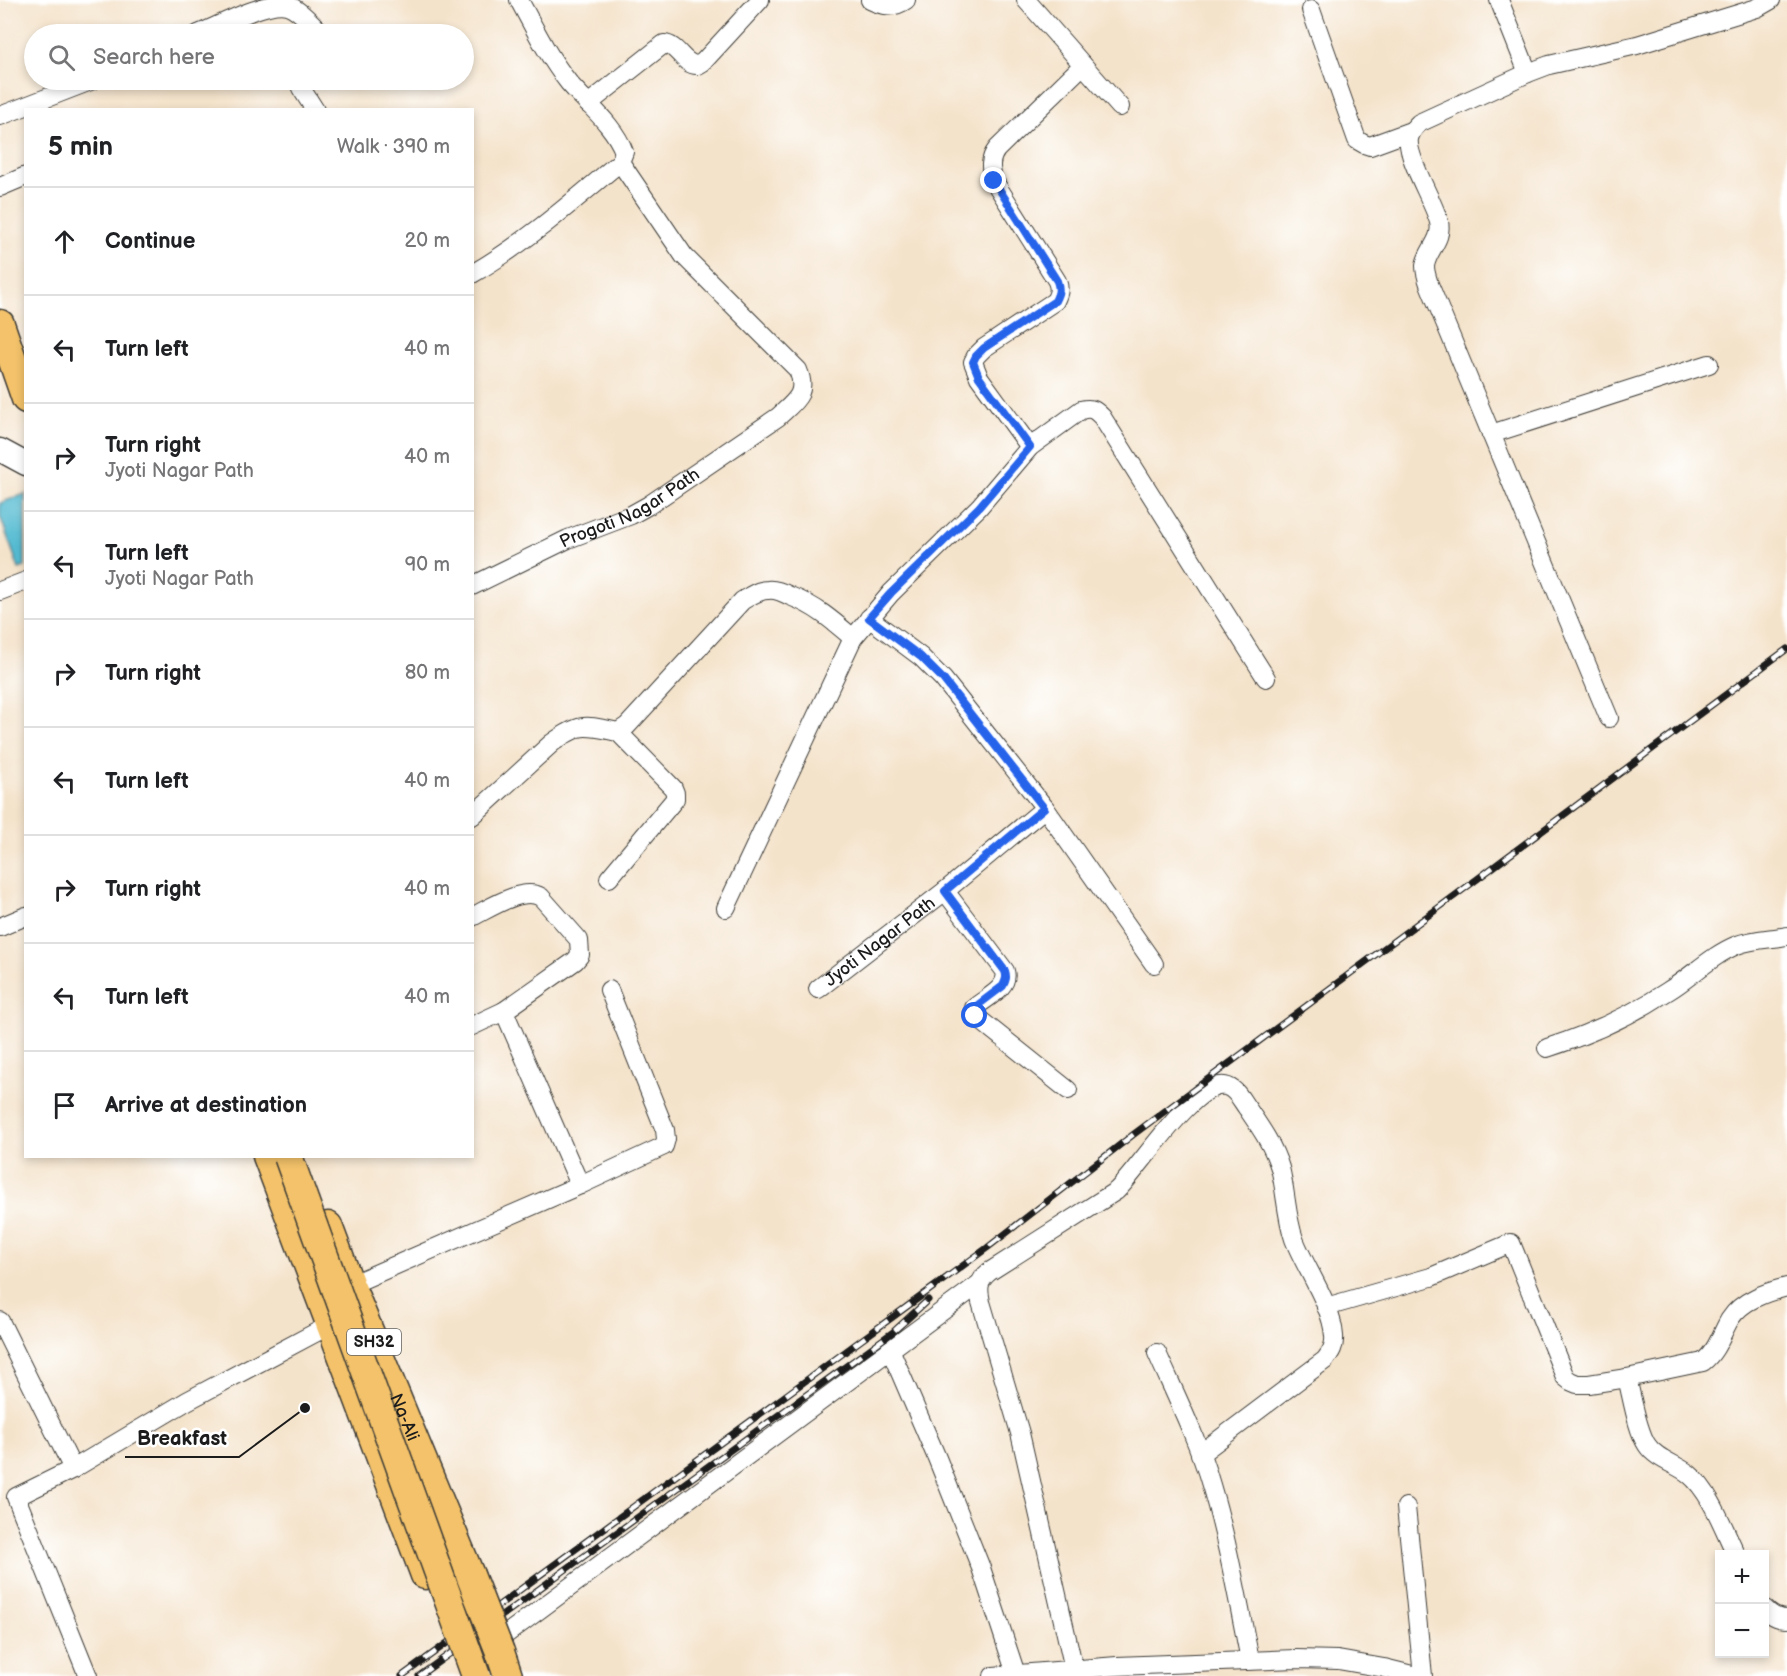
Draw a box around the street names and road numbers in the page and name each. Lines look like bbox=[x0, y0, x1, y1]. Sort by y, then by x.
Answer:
street label: Progoti Nagar Path bbox=[556, 463, 703, 552]
street label: Jyoti Nagar Path bbox=[820, 892, 939, 991]
road number: SH32 bbox=[347, 1329, 401, 1355]
street label: Na-Ali bbox=[386, 1390, 424, 1444]

